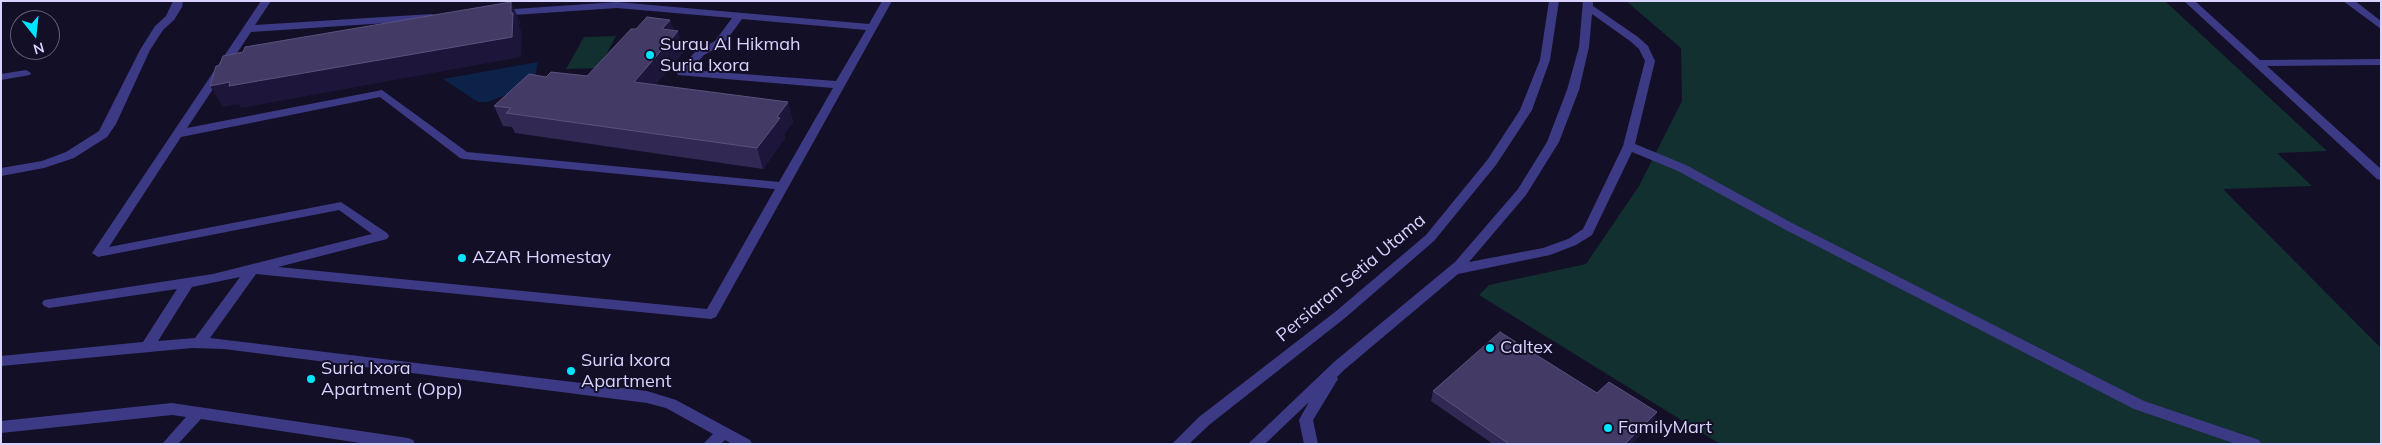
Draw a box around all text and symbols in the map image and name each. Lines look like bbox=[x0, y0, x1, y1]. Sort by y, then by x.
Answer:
north arrow bbox=[10, 10, 60, 60]
place label: Surau Al Hikmah Suria Ixora bbox=[660, 34, 801, 76]
text: N bbox=[31, 38, 46, 59]
marker: Surau Al Hikmah Suria Ixora bbox=[644, 49, 656, 61]
street label: Persiaran Setia Utama bbox=[1272, 209, 1430, 347]
place label: AZAR Homestay bbox=[472, 247, 611, 269]
marker: AZAR Homestay bbox=[456, 252, 468, 264]
place label: Caltex bbox=[1500, 337, 1553, 359]
marker: Caltex bbox=[1484, 342, 1496, 354]
place label: Suria Ixora Apartment bbox=[581, 350, 672, 392]
place label: Suria Ixora Apartment (Opp) bbox=[321, 358, 463, 400]
marker: Suria Ixora Apartment bbox=[565, 365, 577, 377]
marker: Suria Ixora Apartment (Opp) bbox=[305, 373, 317, 385]
place label: FamilyMart bbox=[1618, 417, 1712, 439]
marker: FamilyMart bbox=[1602, 422, 1614, 434]

